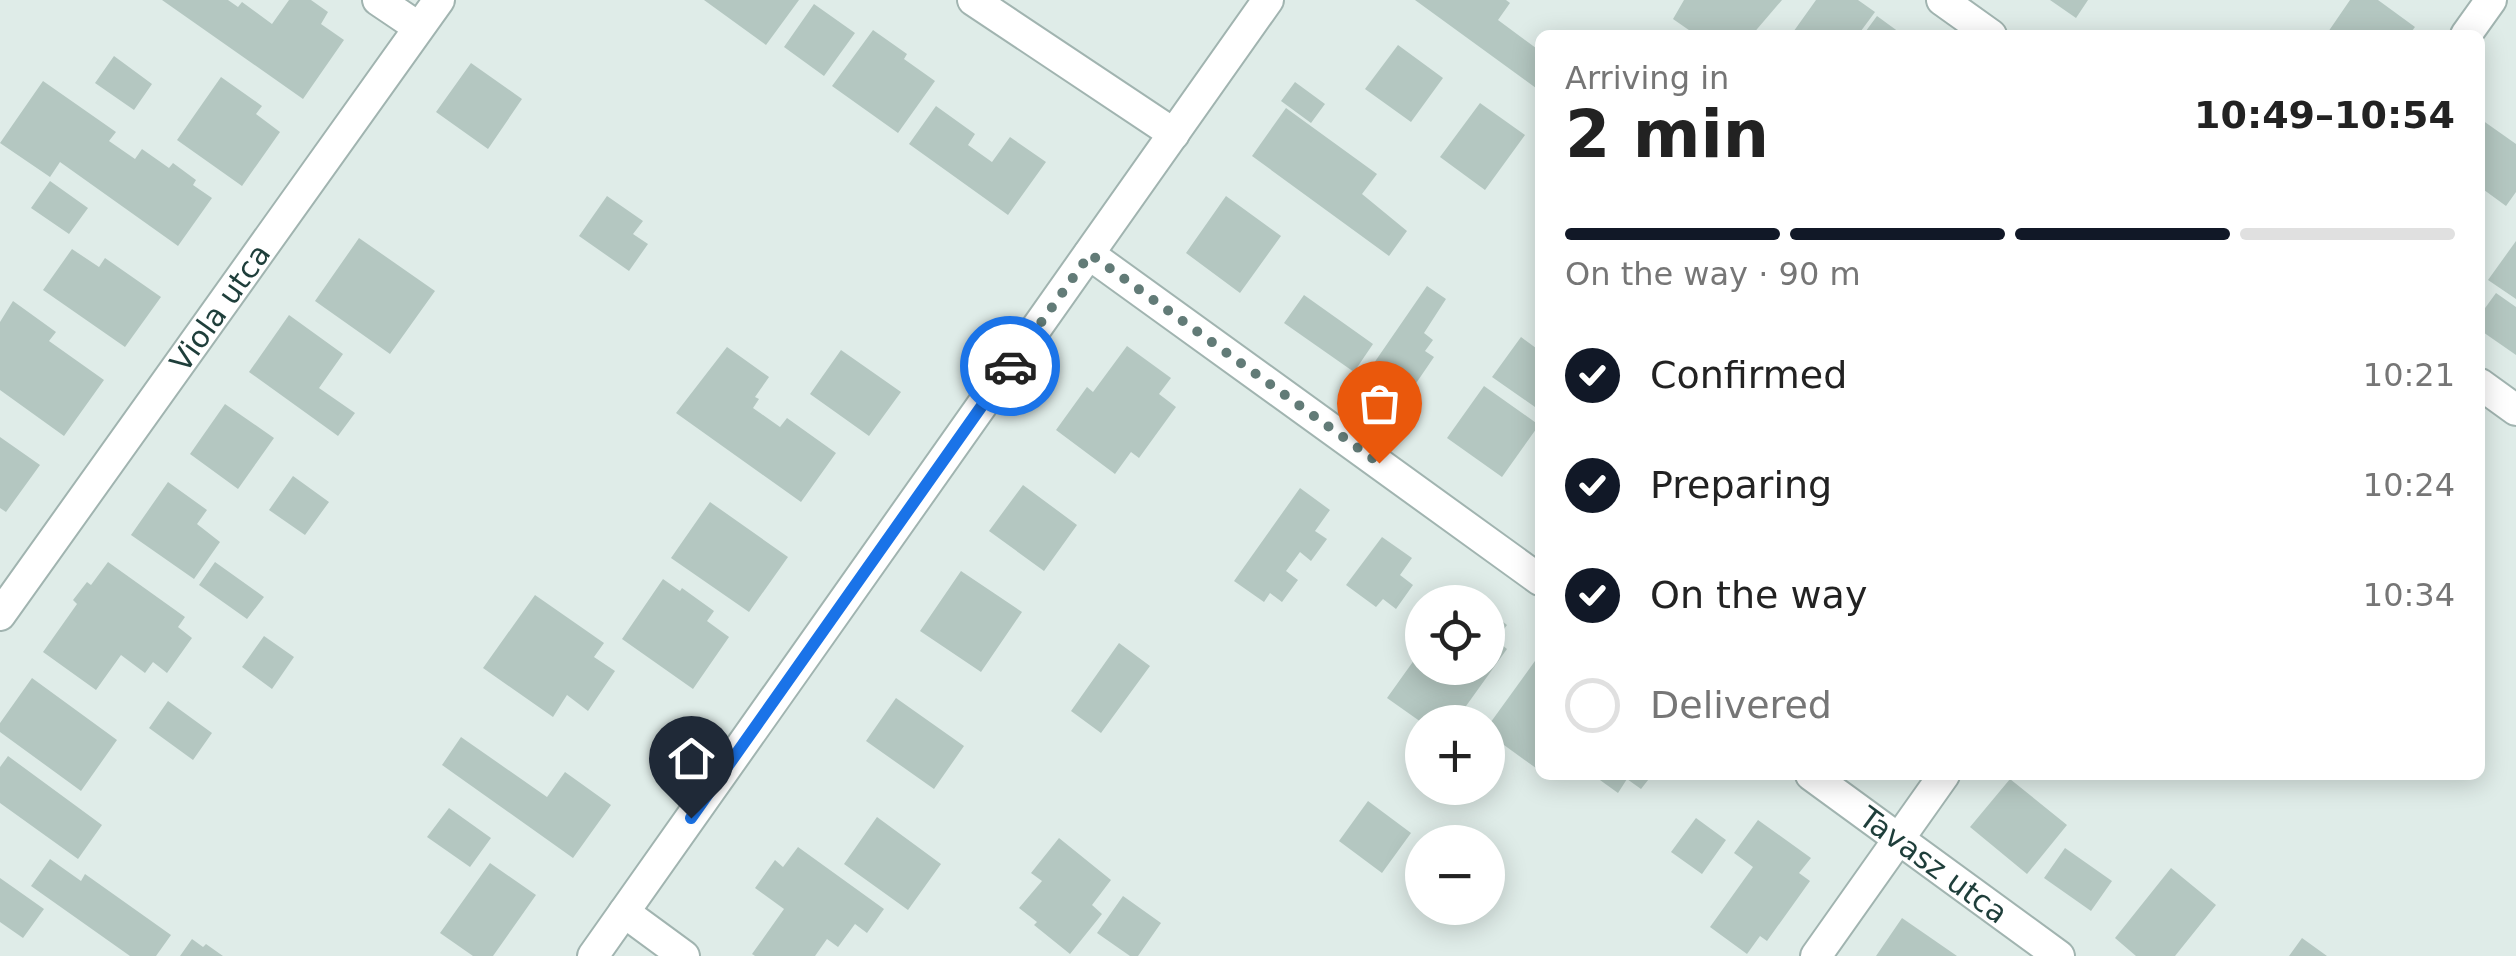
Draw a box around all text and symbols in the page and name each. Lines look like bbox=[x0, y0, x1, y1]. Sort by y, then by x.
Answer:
text: Arriving in bbox=[1565, 59, 1729, 97]
text: 10:49–10:54 bbox=[2194, 93, 2455, 137]
text: 2 min bbox=[1565, 97, 1769, 172]
street label: Viola utca bbox=[162, 237, 277, 378]
text: On the way · 90 m bbox=[1565, 255, 1861, 293]
courier bbox=[960, 316, 1060, 416]
icon: car bbox=[983, 339, 1038, 394]
icon: check bbox=[1565, 348, 1620, 403]
text: Confirmed bbox=[1650, 353, 1847, 397]
text: 10:21 bbox=[2363, 356, 2455, 394]
pin bbox=[1337, 361, 1422, 464]
icon: bag bbox=[1352, 376, 1407, 431]
icon: check bbox=[1565, 458, 1620, 513]
text: Preparing bbox=[1650, 463, 1832, 507]
text: 10:24 bbox=[2363, 466, 2455, 504]
icon: check bbox=[1565, 568, 1620, 623]
text: On the way bbox=[1650, 573, 1867, 617]
text: 10:34 bbox=[2363, 576, 2455, 614]
map controls bbox=[1405, 585, 1505, 925]
button: locate bbox=[1405, 585, 1505, 685]
text: Delivered bbox=[1650, 683, 1832, 727]
button: + bbox=[1405, 705, 1505, 805]
pin bbox=[649, 716, 734, 819]
icon: home bbox=[664, 731, 719, 786]
street label: Tavasz utca bbox=[1852, 798, 2015, 930]
button: − bbox=[1405, 825, 1505, 925]

